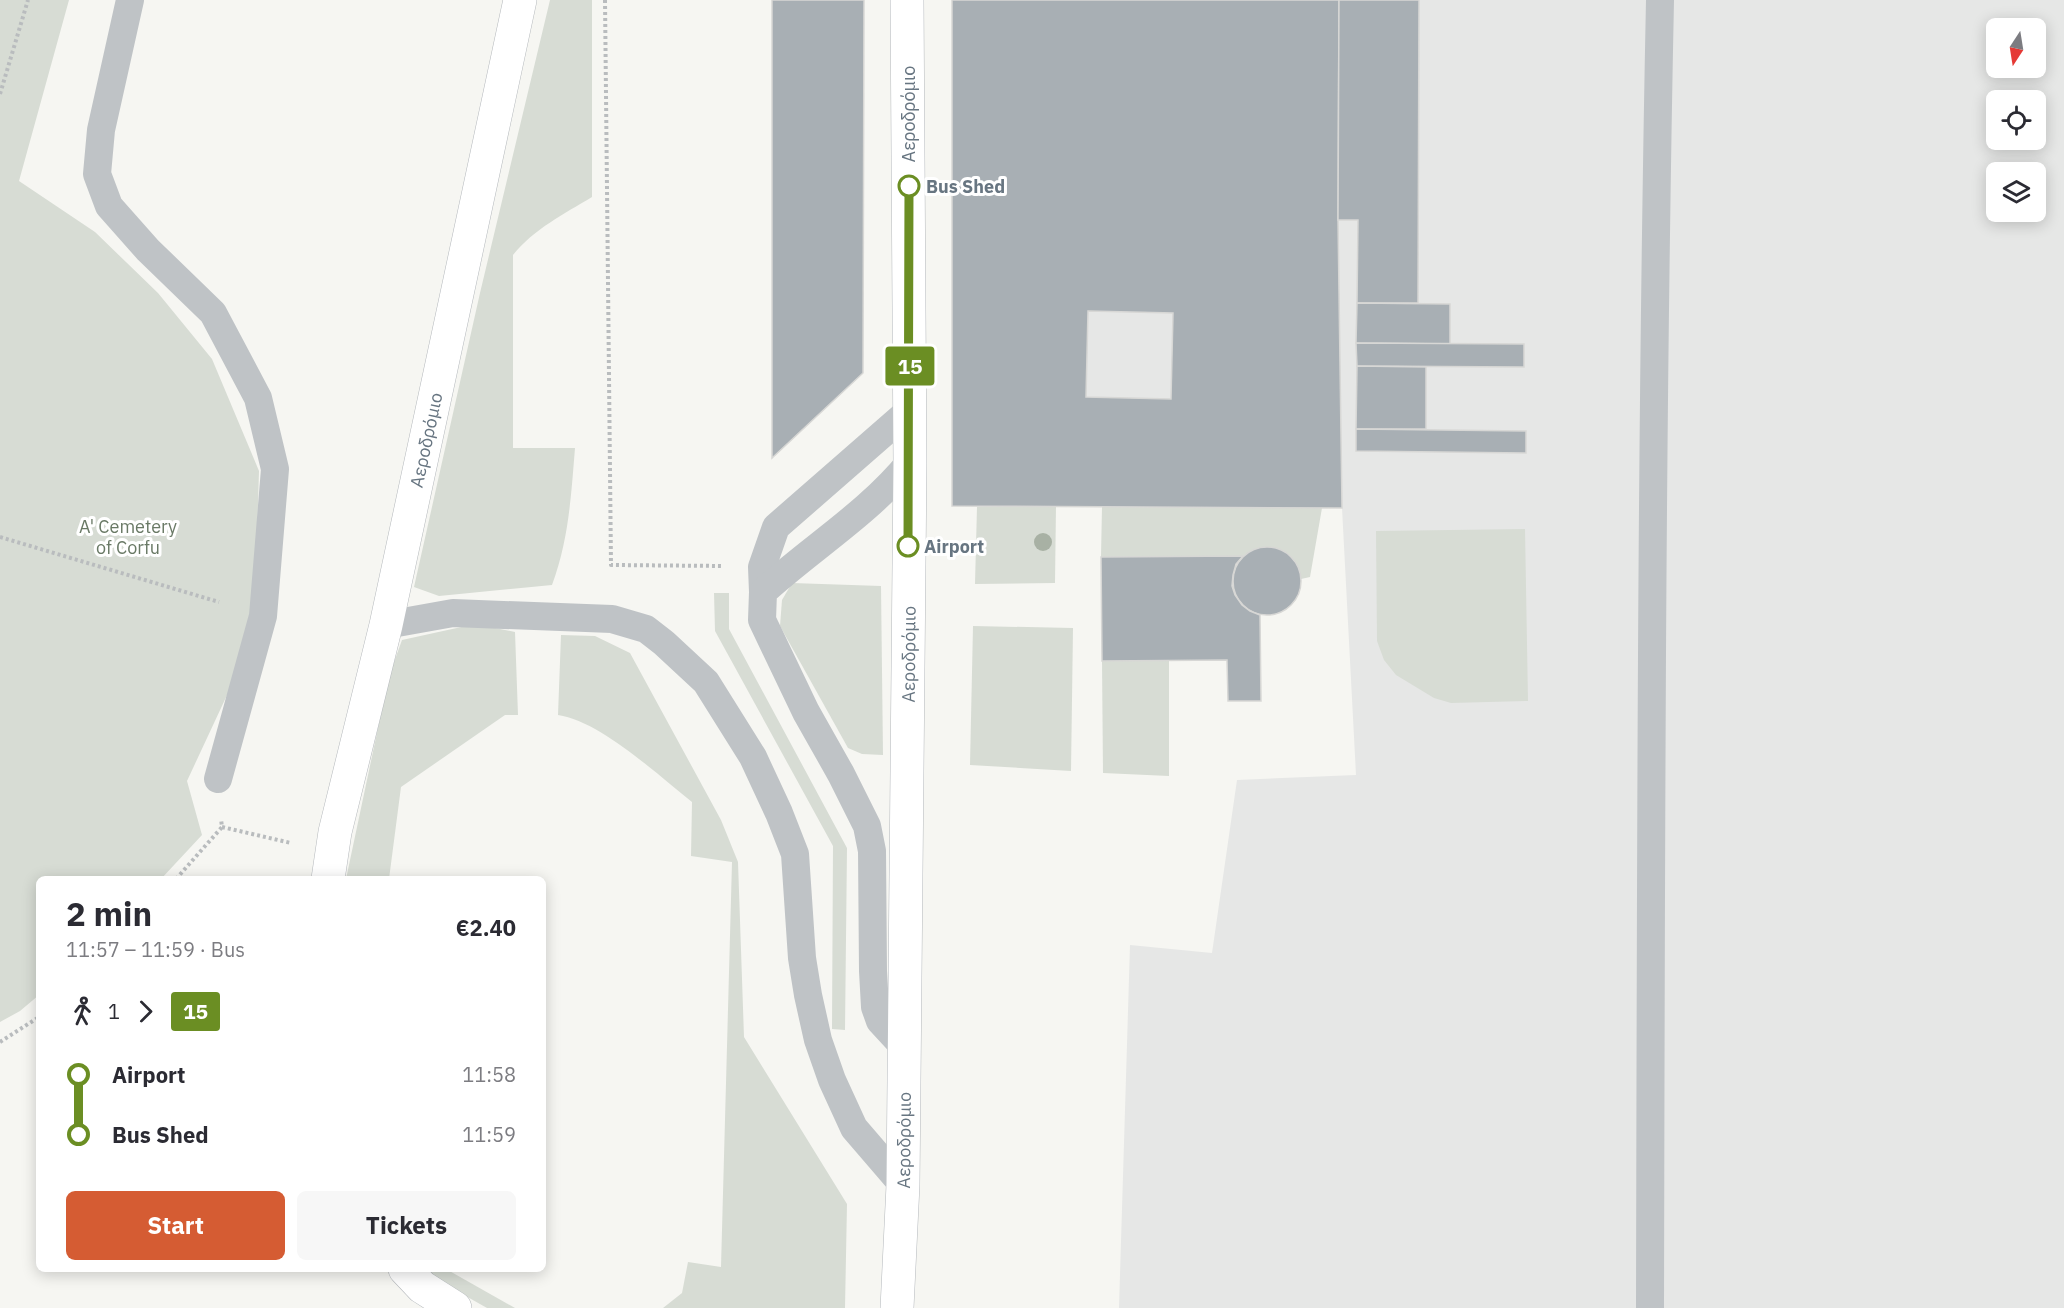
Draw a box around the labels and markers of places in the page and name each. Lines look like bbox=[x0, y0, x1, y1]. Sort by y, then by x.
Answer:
marker: Bus Shed bbox=[898, 175, 920, 197]
place label: Bus Shed bbox=[926, 175, 1005, 198]
marker: Airport bbox=[897, 535, 919, 557]
place label: Airport bbox=[924, 535, 984, 558]

